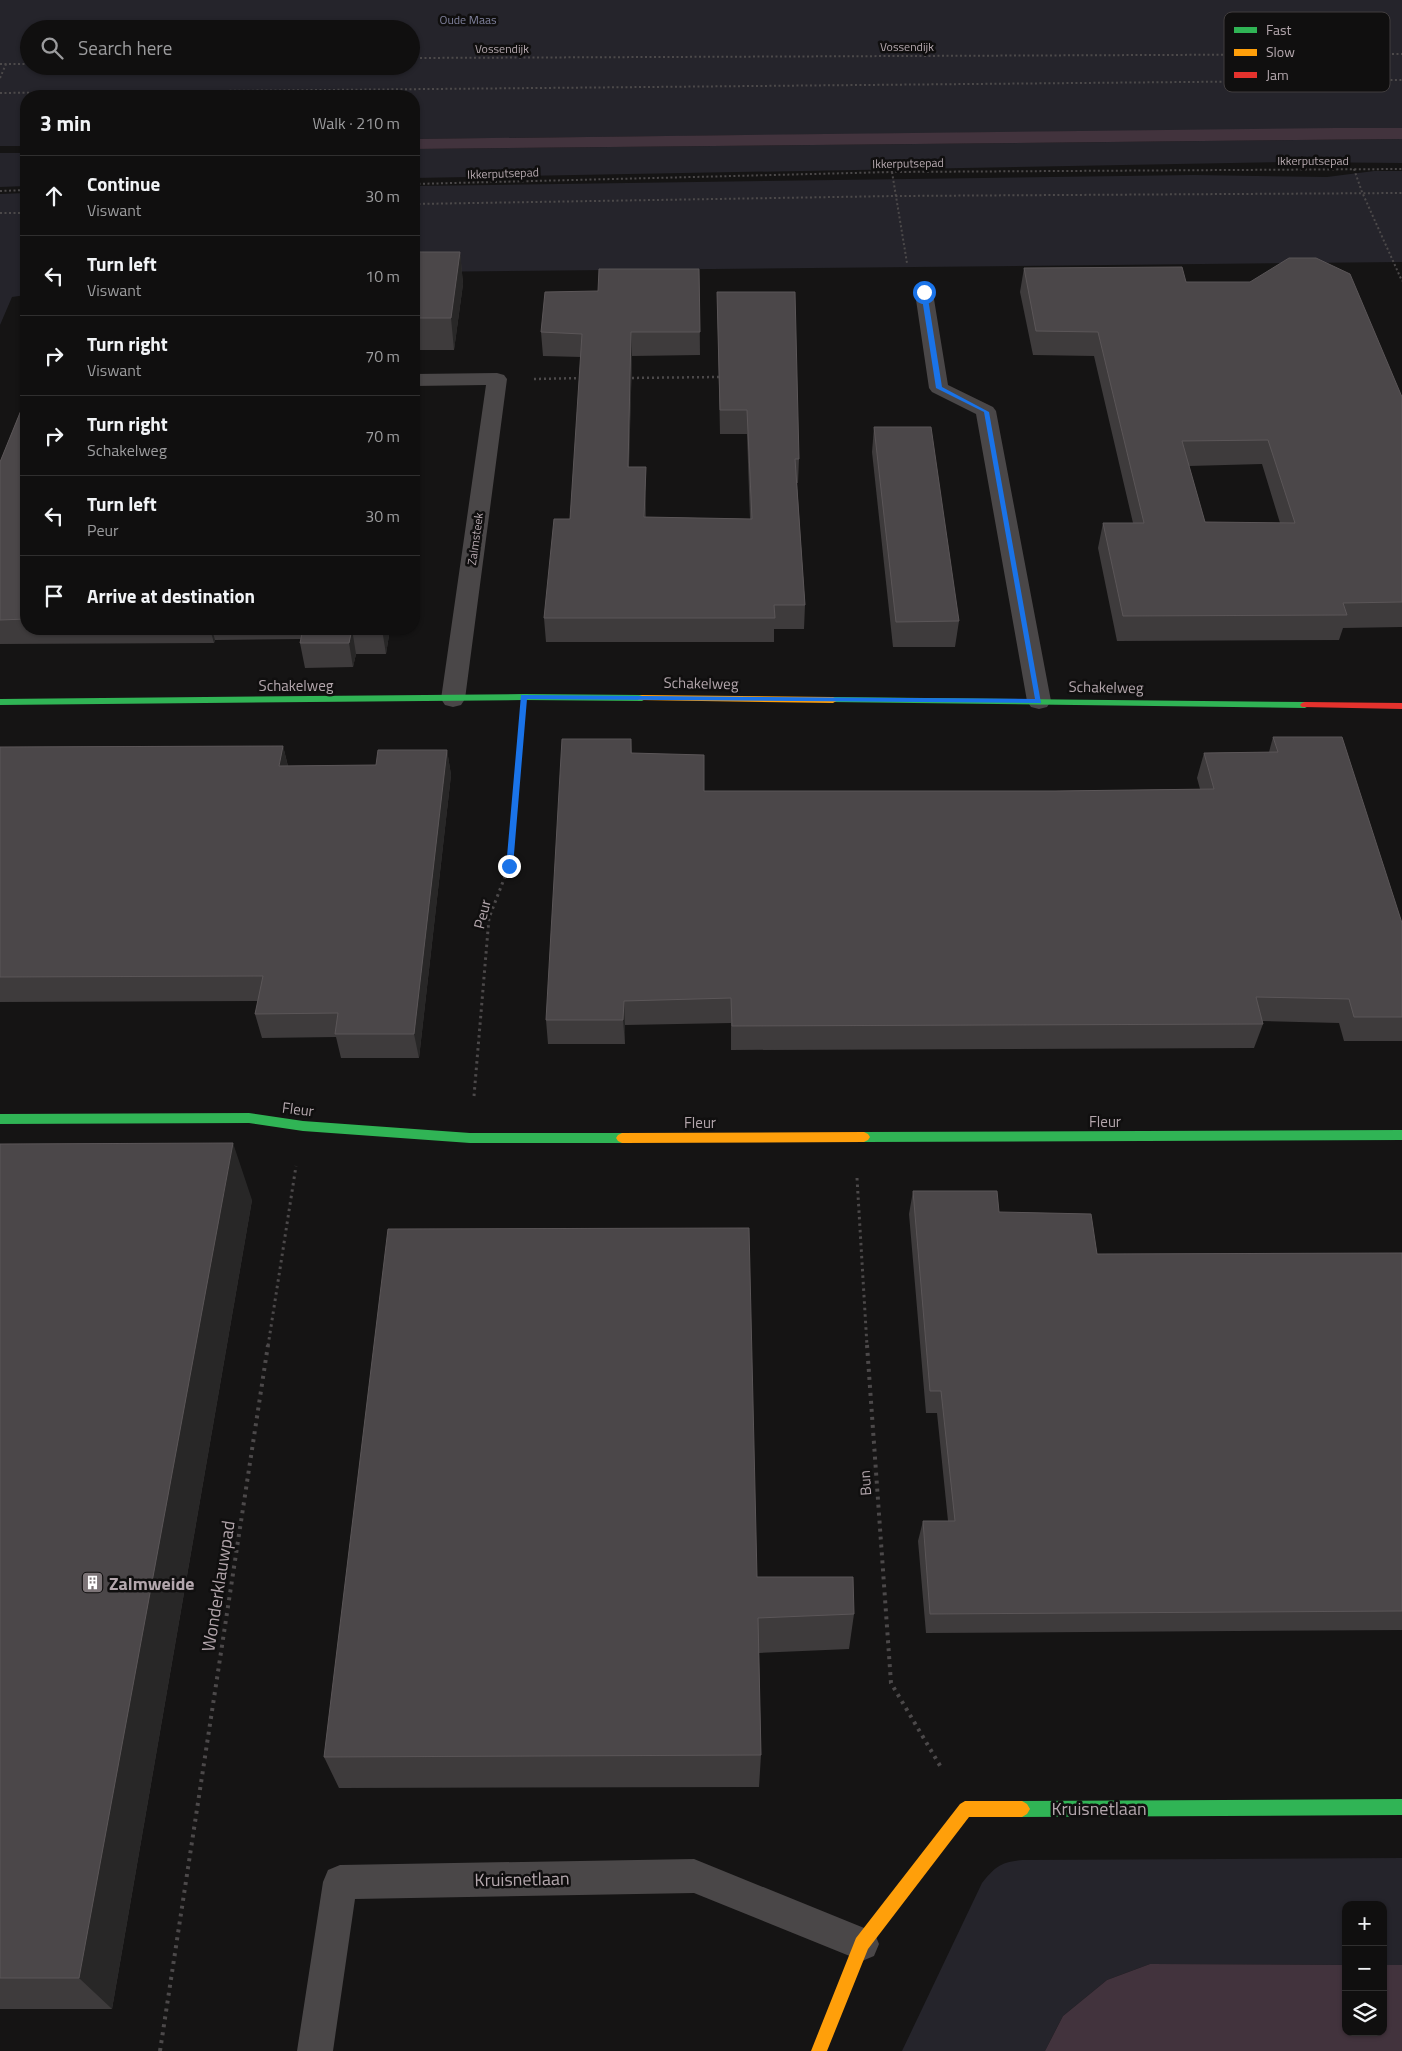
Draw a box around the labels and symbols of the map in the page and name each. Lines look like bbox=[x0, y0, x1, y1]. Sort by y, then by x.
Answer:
park label: Oude Maas bbox=[439, 10, 497, 29]
legend bbox=[1224, 12, 1390, 92]
text: Fast bbox=[1266, 19, 1291, 40]
street label: Vossendijk bbox=[880, 37, 934, 56]
street label: Vossendijk bbox=[475, 39, 529, 58]
text: Slow bbox=[1266, 41, 1295, 62]
text: Jam bbox=[1266, 64, 1289, 85]
street label: Ikkerputsepad bbox=[1277, 151, 1349, 170]
street label: Ikkerputsepad bbox=[872, 153, 944, 173]
street label: Ikkerputsepad bbox=[467, 162, 539, 184]
route start bbox=[913, 281, 936, 304]
street label: Zalmsteek bbox=[462, 511, 488, 567]
street label: Schakelweg bbox=[663, 671, 739, 695]
street label: Schakelweg bbox=[259, 674, 334, 697]
street label: Schakelweg bbox=[1068, 675, 1144, 699]
route end bbox=[498, 855, 521, 878]
street label: Peur bbox=[467, 897, 497, 931]
street label: Fleur bbox=[281, 1096, 315, 1122]
street label: Fleur bbox=[1089, 1110, 1121, 1133]
street label: Fleur bbox=[684, 1111, 716, 1134]
street label: Bun bbox=[853, 1470, 877, 1496]
street label: Wonderklauwpad bbox=[194, 1518, 242, 1654]
place label: Zalmweide bbox=[109, 1570, 194, 1597]
building icon: Zalmweide bbox=[81, 1571, 105, 1595]
street label: Kruisnetlaan bbox=[1051, 1795, 1147, 1822]
street label: Kruisnetlaan bbox=[474, 1865, 570, 1893]

